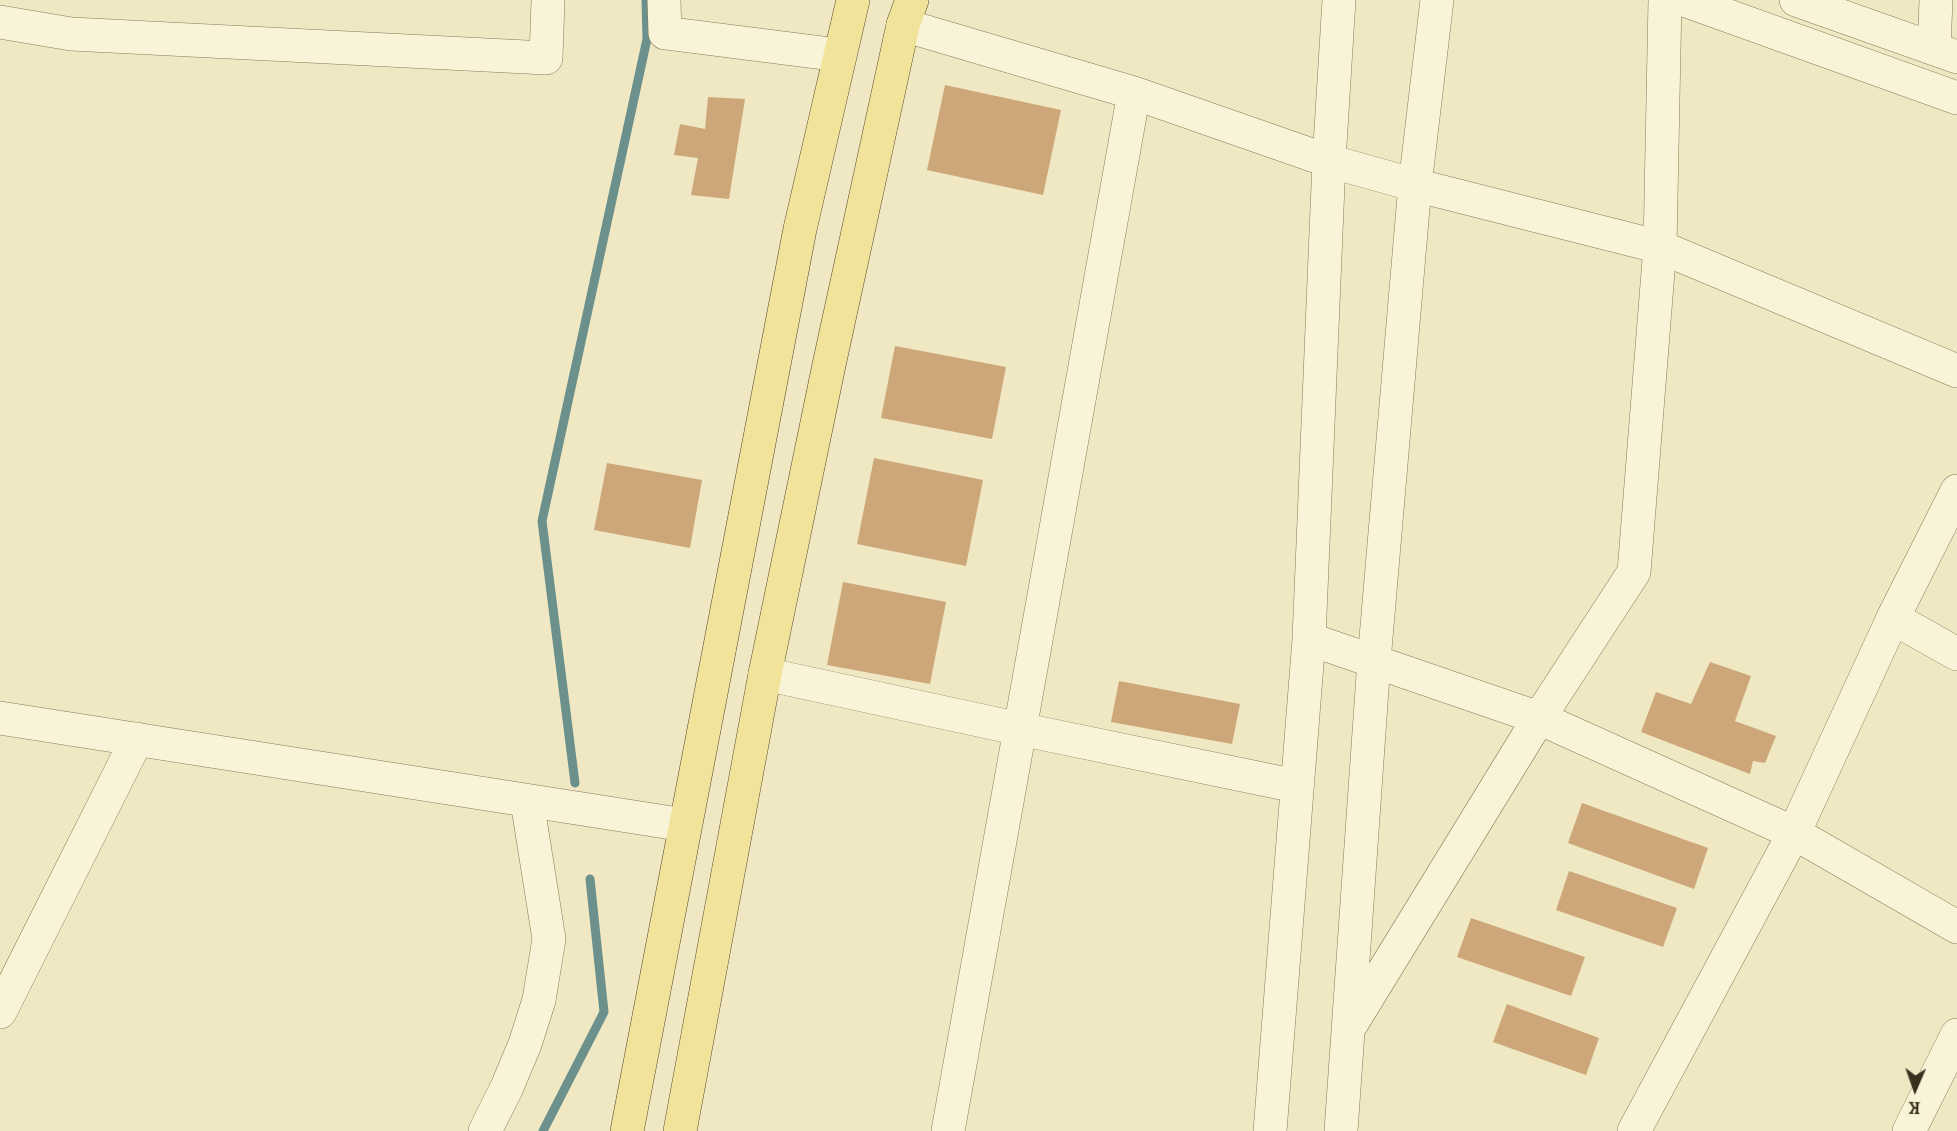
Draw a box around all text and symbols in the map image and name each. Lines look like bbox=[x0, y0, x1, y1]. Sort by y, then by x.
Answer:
north arrow bbox=[1885, 1059, 1945, 1119]
text: K bbox=[1908, 1098, 1920, 1117]

